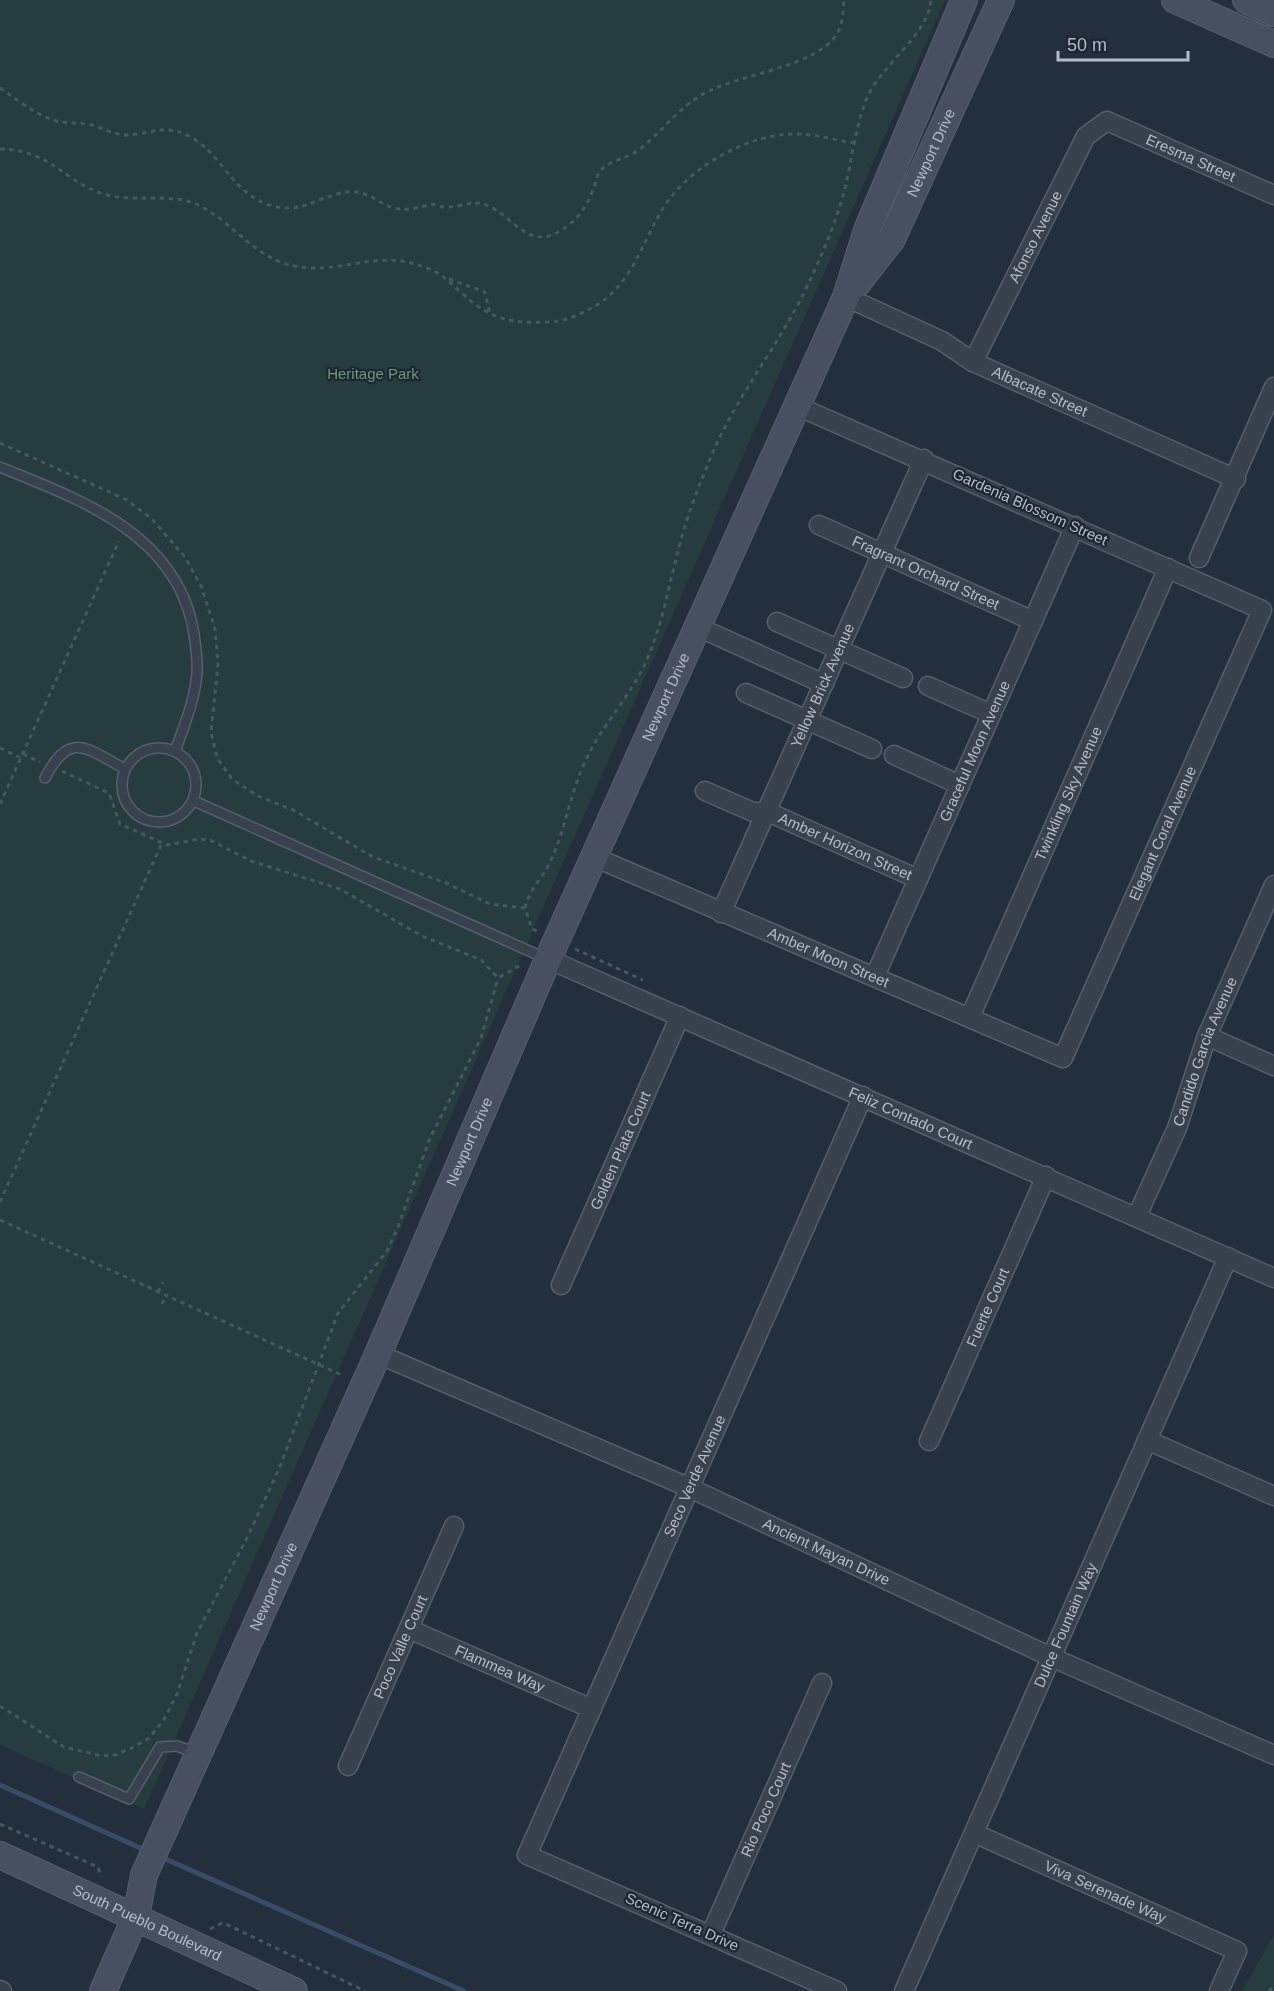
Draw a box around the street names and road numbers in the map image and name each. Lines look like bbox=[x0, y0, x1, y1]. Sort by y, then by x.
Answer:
street label: Newport Drive bbox=[903, 106, 958, 200]
street label: Eresma Street bbox=[1144, 130, 1239, 185]
street label: Afonso Avenue bbox=[1005, 188, 1065, 285]
street label: Albacate Street bbox=[990, 363, 1091, 420]
street label: Gardenia Blossom Street bbox=[950, 465, 1111, 549]
street label: Fragrant Orchard Street bbox=[850, 532, 1003, 613]
street label: Yellow Brick Avenue bbox=[787, 621, 857, 750]
street label: Newport Drive bbox=[638, 650, 693, 744]
street label: Graceful Moon Avenue bbox=[936, 678, 1013, 824]
street label: Twinkling Sky Avenue bbox=[1031, 724, 1105, 863]
street label: Elegant Coral Avenue bbox=[1125, 764, 1199, 903]
street label: Amber Horizon Street bbox=[776, 809, 916, 884]
street label: Amber Moon Street bbox=[765, 924, 892, 991]
street label: Candido Garcia Avenue bbox=[1169, 974, 1240, 1128]
street label: Feliz Contado Court bbox=[846, 1083, 976, 1153]
street label: Golden Plata Court bbox=[586, 1088, 654, 1212]
street label: Newport Drive bbox=[442, 1094, 496, 1189]
street label: Fuerte Court bbox=[963, 1265, 1013, 1349]
street label: Seco Verde Avenue bbox=[660, 1412, 729, 1539]
street label: Ancient Mayan Drive bbox=[760, 1514, 893, 1588]
street label: Newport Drive bbox=[246, 1539, 300, 1633]
street label: Dulce Fountain Way bbox=[1030, 1559, 1100, 1690]
street label: Poco Valle Court bbox=[370, 1592, 431, 1701]
street label: Flammea Way bbox=[452, 1641, 548, 1695]
street label: Rio Poco Court bbox=[737, 1759, 794, 1859]
street label: Viva Serenade Way bbox=[1042, 1857, 1170, 1926]
street label: South Pueblo Boulevard bbox=[70, 1881, 224, 1964]
street label: Scenic Terra Drive bbox=[623, 1889, 742, 1954]

